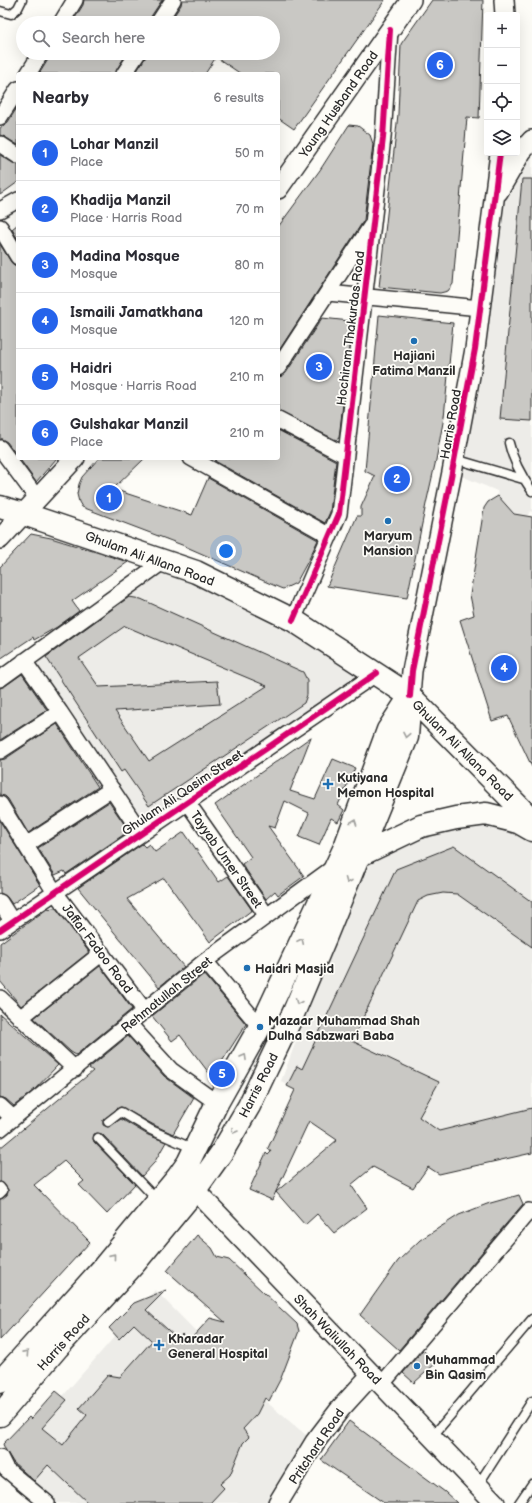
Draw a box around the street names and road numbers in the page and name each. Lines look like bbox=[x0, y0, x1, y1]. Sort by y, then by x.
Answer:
street label: Young Husband Road bbox=[295, 48, 382, 162]
street label: Hochiram Thakurdas Road bbox=[334, 250, 368, 406]
street label: Harris Road bbox=[437, 388, 465, 460]
street label: Ghulam Ali Allana Road bbox=[83, 528, 217, 590]
street label: Ghulam Ali Allana Road bbox=[408, 697, 516, 805]
street label: Ghulam Ali Qasim Street bbox=[119, 746, 246, 839]
street label: Tayyab Umer Street bbox=[187, 808, 266, 911]
street label: Jaffar Fadoo Road bbox=[58, 901, 136, 996]
street label: Rehmatullah Street bbox=[118, 953, 215, 1036]
street label: Harris Road bbox=[236, 1050, 282, 1121]
street label: Shah Waliullah Road bbox=[290, 1291, 385, 1388]
street label: Harris Road bbox=[34, 1311, 93, 1374]
street label: Pritchard Road bbox=[286, 1406, 348, 1487]

